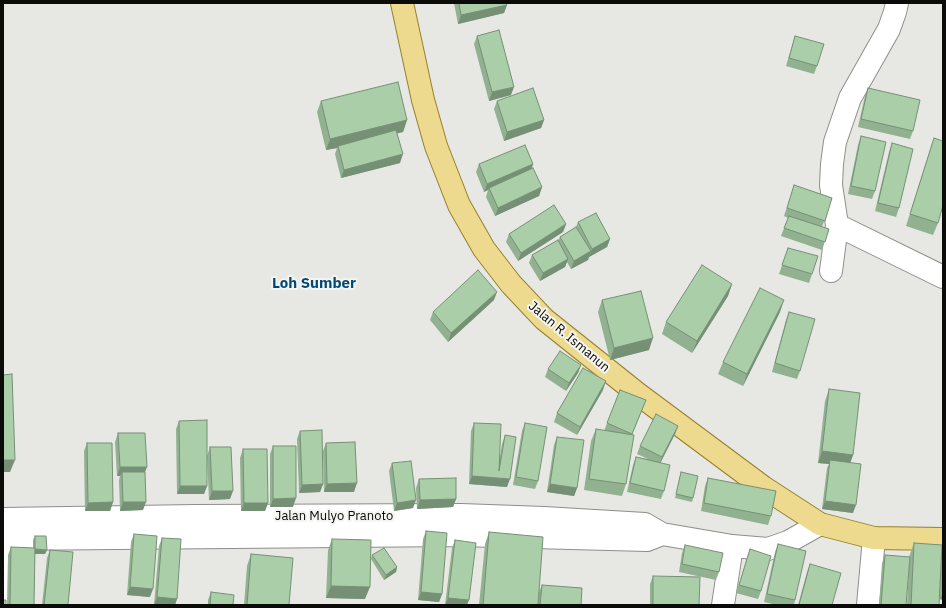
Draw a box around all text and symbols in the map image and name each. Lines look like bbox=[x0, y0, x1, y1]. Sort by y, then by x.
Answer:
district label: Loh Sumber bbox=[272, 275, 356, 293]
street label: Jalan R. Ismanun bbox=[525, 298, 613, 376]
street label: Jalan Mulyo Pranoto bbox=[275, 508, 393, 524]

